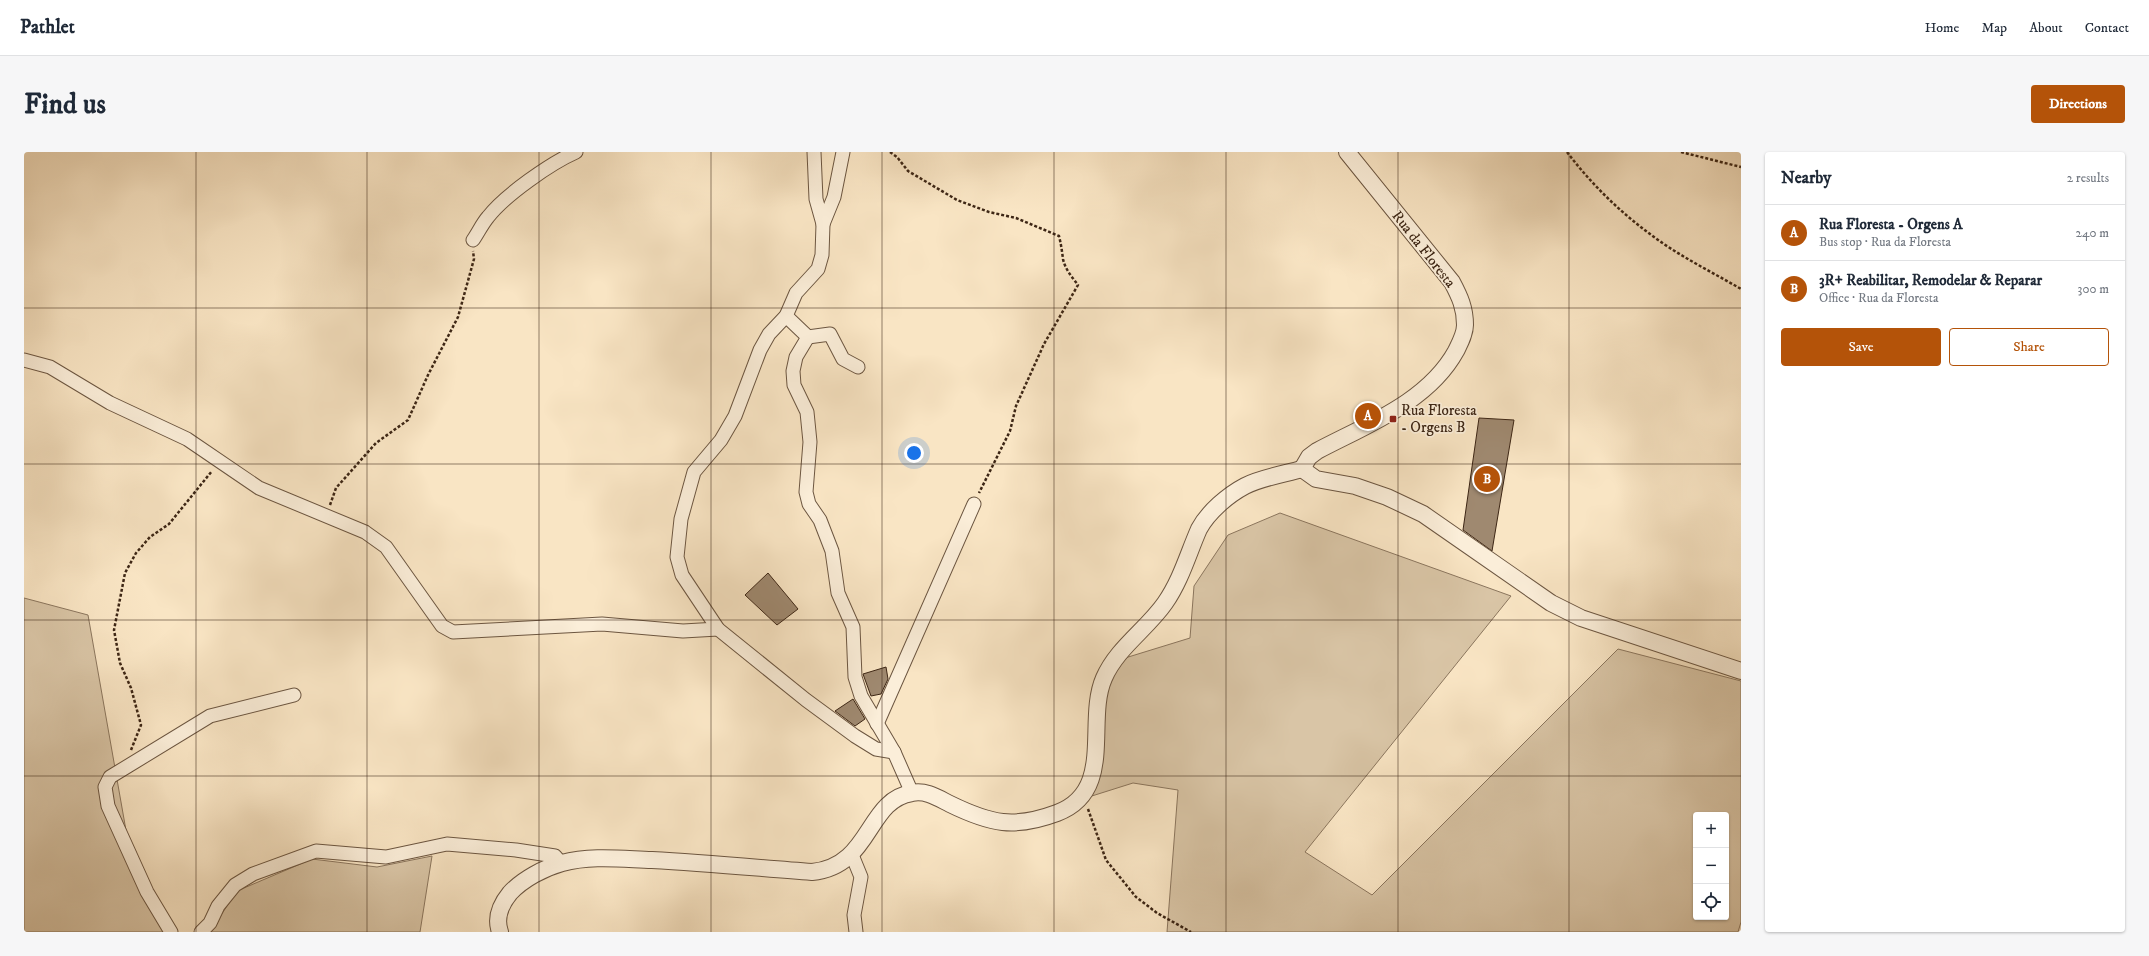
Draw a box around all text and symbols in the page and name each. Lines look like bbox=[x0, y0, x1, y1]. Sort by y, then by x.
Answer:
text: Pathlet bbox=[20, 16, 75, 39]
text: Home bbox=[1925, 19, 1959, 37]
text: Map bbox=[1981, 19, 2007, 37]
text: About bbox=[2029, 19, 2063, 37]
text: Contact bbox=[2085, 19, 2129, 37]
button: Directions bbox=[2031, 85, 2125, 123]
text: Find us bbox=[24, 87, 106, 122]
text: Nearby bbox=[1781, 167, 1831, 189]
text: 2 results bbox=[2067, 170, 2109, 186]
street label: Rua da Floresta bbox=[1388, 207, 1460, 292]
text: Rua Floresta - Orgens A bbox=[1819, 215, 1963, 234]
text: A bbox=[1790, 225, 1798, 241]
text: 240 m bbox=[2076, 225, 2109, 241]
text: Bus stop · Rua da Floresta bbox=[1819, 234, 1951, 250]
text: 3R+ Reabilitar, Remodelar & Reparar bbox=[1819, 271, 2042, 290]
text: B bbox=[1790, 281, 1798, 297]
text: 300 m bbox=[2078, 281, 2109, 297]
text: Office · Rua da Floresta bbox=[1819, 290, 1938, 306]
button: Save bbox=[1781, 328, 1941, 366]
button: Share bbox=[1949, 328, 2109, 366]
pin: A bbox=[1355, 401, 1381, 431]
place label: Rua Floresta - Orgens B bbox=[1401, 401, 1477, 437]
marker: Rua Floresta - Orgens B bbox=[1388, 414, 1398, 424]
your location bbox=[904, 443, 924, 463]
pin: B bbox=[1474, 464, 1500, 494]
map controls bbox=[1693, 812, 1729, 920]
button: + bbox=[1693, 812, 1729, 848]
button: − bbox=[1693, 848, 1729, 884]
button: locate bbox=[1693, 884, 1729, 920]

